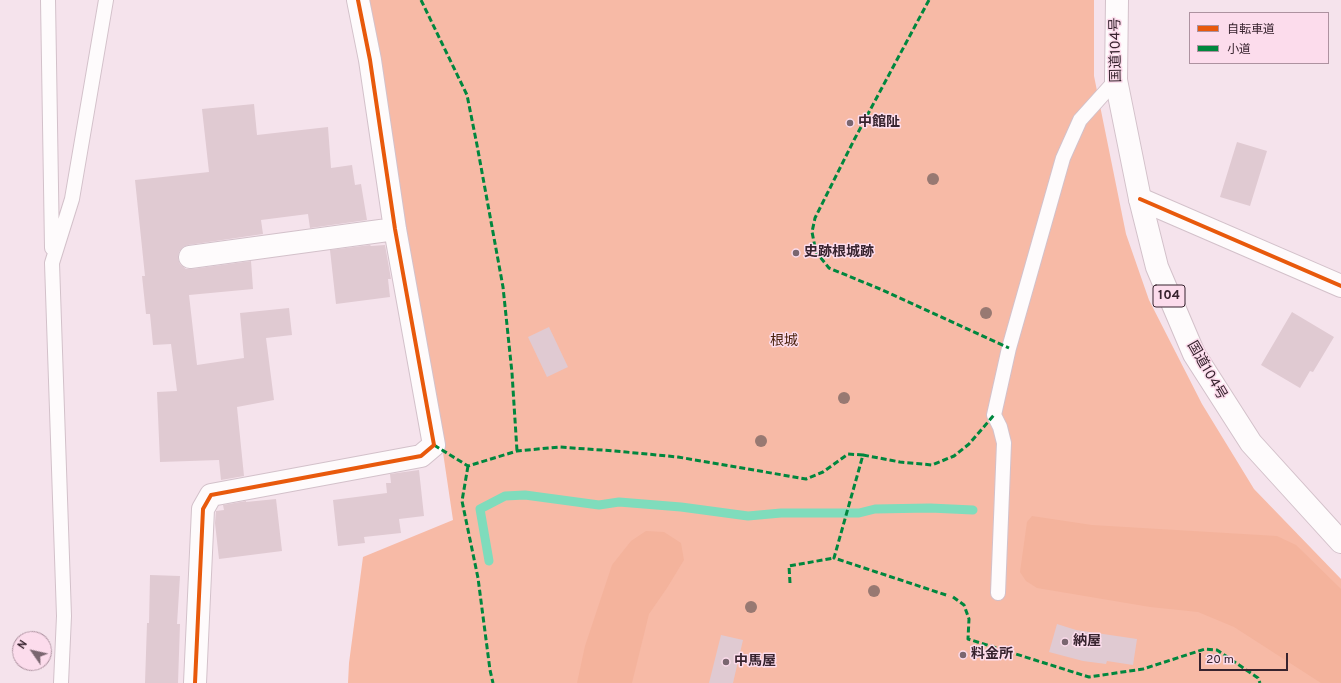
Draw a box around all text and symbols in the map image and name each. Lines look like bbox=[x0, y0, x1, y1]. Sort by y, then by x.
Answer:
legend bbox=[1189, 12, 1329, 64]
street label: 国道104号 bbox=[1108, 17, 1126, 83]
text: 自転車道 bbox=[1227, 22, 1275, 38]
text: 小道 bbox=[1227, 42, 1251, 58]
place label: 中館阯 bbox=[858, 115, 900, 131]
marker: 中館阯 bbox=[845, 118, 855, 128]
place label: 史跡根城跡 bbox=[804, 245, 874, 261]
marker: 史跡根城跡 bbox=[791, 248, 801, 258]
road number: 104 bbox=[1153, 285, 1185, 307]
park label: 根城 bbox=[770, 334, 798, 350]
street label: 国道104号 bbox=[1182, 339, 1230, 403]
north arrow bbox=[12, 631, 52, 671]
place label: 納屋 bbox=[1073, 634, 1101, 650]
marker: 納屋 bbox=[1060, 637, 1070, 647]
text: N bbox=[15, 638, 31, 652]
scale bar bbox=[1201, 645, 1290, 671]
place label: 料金所 bbox=[971, 647, 1013, 663]
marker: 料金所 bbox=[958, 650, 968, 660]
text: 20 m bbox=[1206, 652, 1234, 668]
place label: 中馬屋 bbox=[734, 654, 776, 670]
marker: 中馬屋 bbox=[721, 657, 731, 667]

